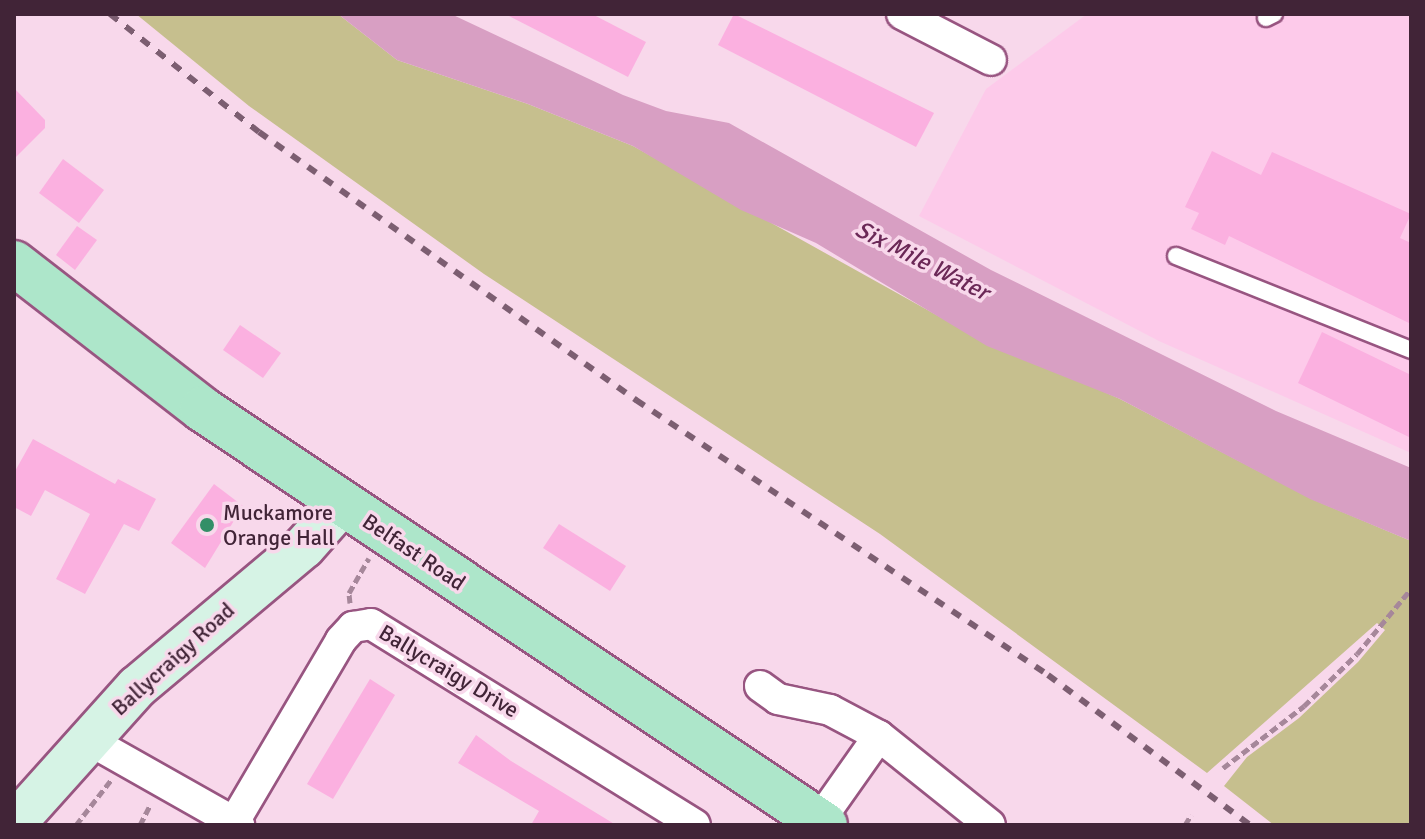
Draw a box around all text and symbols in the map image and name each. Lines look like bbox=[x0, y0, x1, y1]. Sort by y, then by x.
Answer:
water label: Six Mile Water bbox=[850, 215, 994, 307]
place label: Muckamore Orange Hall bbox=[223, 499, 335, 550]
street label: Belfast Road bbox=[358, 508, 470, 596]
marker: Muckamore Orange Hall bbox=[198, 516, 216, 534]
street label: Ballycraigy Road bbox=[106, 597, 240, 721]
street label: Ballycraigy Drive bbox=[374, 619, 524, 723]

